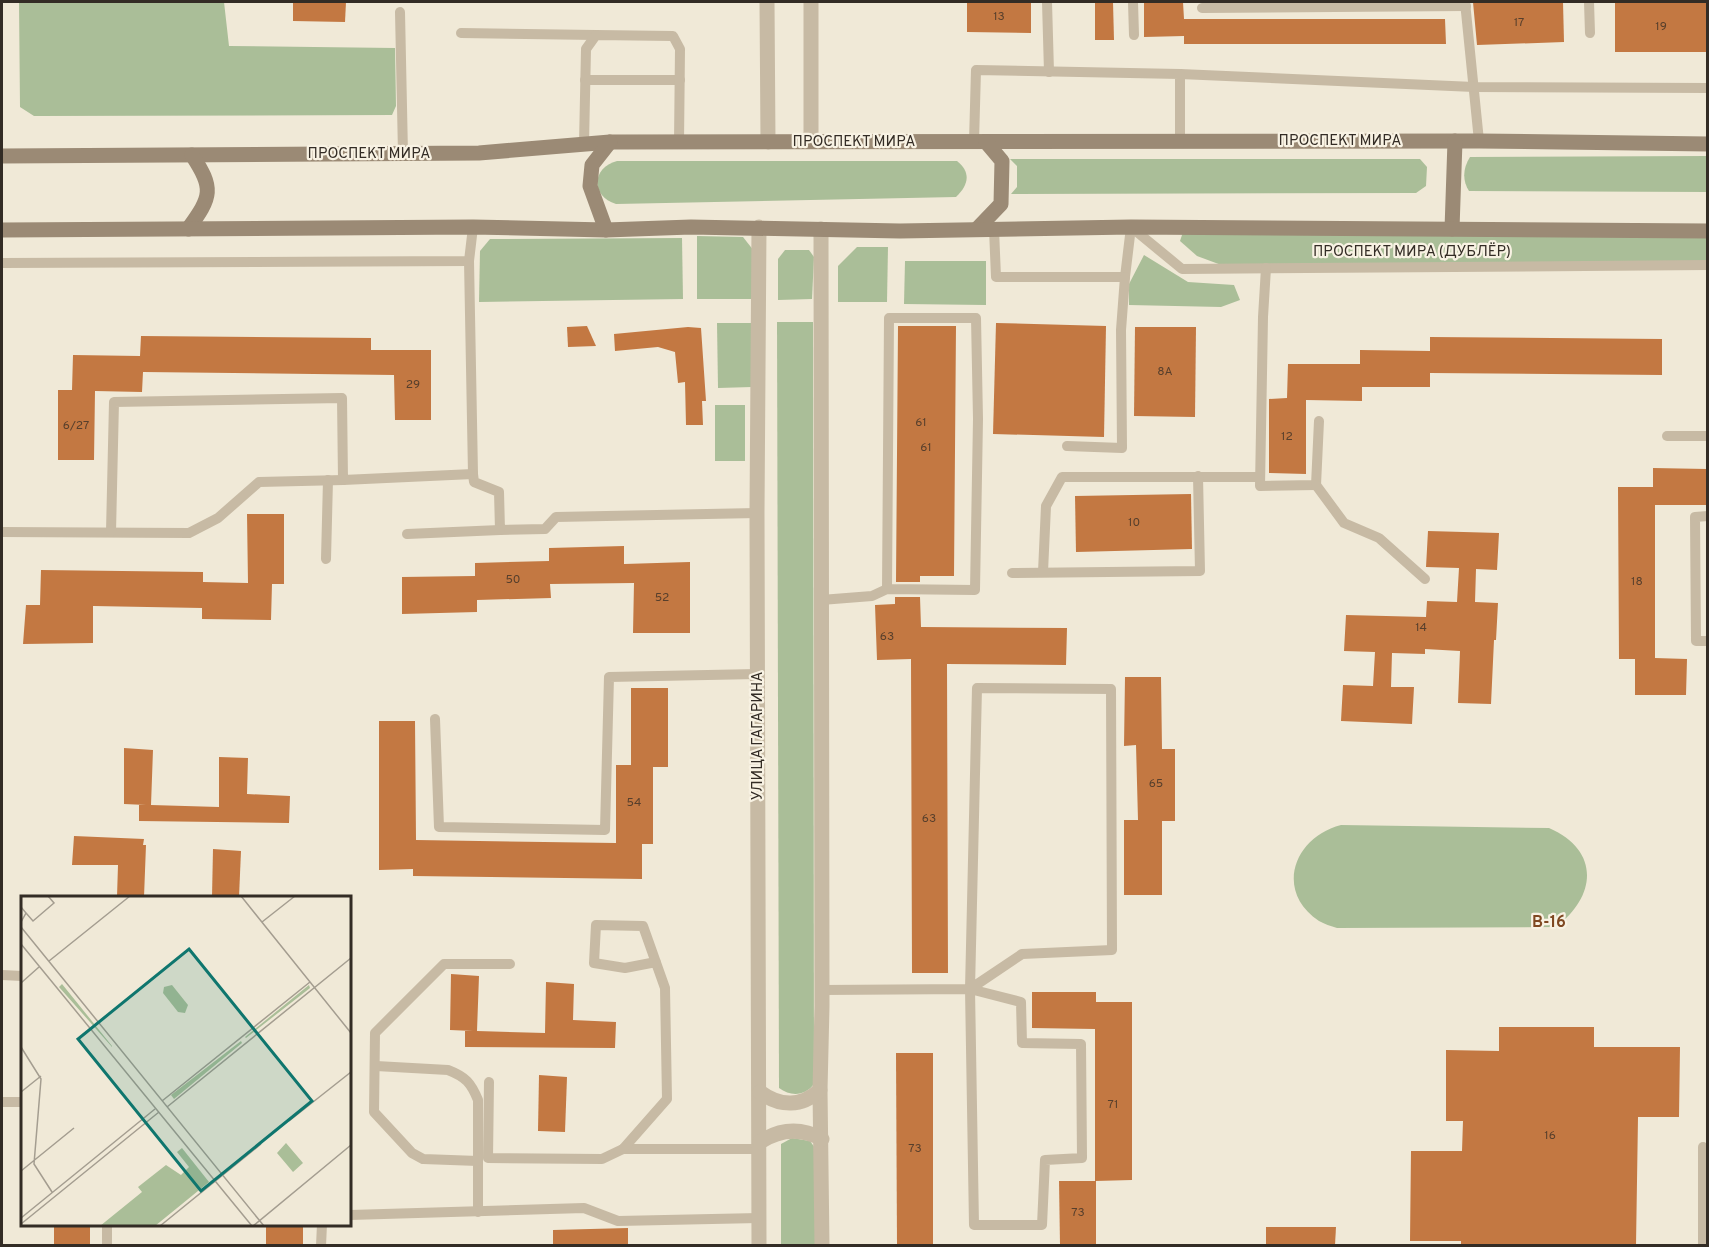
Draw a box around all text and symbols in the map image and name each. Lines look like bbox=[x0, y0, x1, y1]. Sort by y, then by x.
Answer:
house number: 13 bbox=[993, 9, 1005, 25]
house number: 17 bbox=[1514, 15, 1524, 31]
house number: 19 bbox=[1655, 19, 1667, 35]
street label: ПРОСПЕКТ МИРА bbox=[1279, 132, 1401, 151]
street label: ПРОСПЕКТ МИРА bbox=[793, 133, 915, 152]
street label: ПРОСПЕКТ МИРА bbox=[308, 145, 430, 164]
street label: ПРОСПЕКТ МИРА (ДУБЛЁР) bbox=[1313, 242, 1511, 262]
house number: 8А bbox=[1157, 364, 1173, 380]
house number: 29 bbox=[406, 377, 420, 393]
house number: 61 bbox=[915, 415, 927, 431]
house number: 6/27 bbox=[63, 418, 89, 434]
house number: 12 bbox=[1281, 429, 1293, 445]
house number: 61 bbox=[920, 440, 932, 456]
house number: 10 bbox=[1128, 515, 1140, 531]
house number: 50 bbox=[505, 572, 521, 588]
house number: 18 bbox=[1631, 574, 1643, 590]
house number: 52 bbox=[655, 590, 669, 606]
house number: 14 bbox=[1415, 620, 1427, 636]
house number: 63 bbox=[880, 629, 894, 645]
street label: УЛИЦА ГАГАРИНА bbox=[749, 672, 768, 800]
house number: 65 bbox=[1149, 776, 1163, 792]
house number: 54 bbox=[626, 795, 642, 811]
house number: 63 bbox=[922, 811, 936, 827]
inset map bbox=[21, 896, 351, 1226]
district label: В-16 bbox=[1532, 913, 1566, 933]
house number: 71 bbox=[1108, 1097, 1118, 1113]
house number: 16 bbox=[1544, 1128, 1556, 1144]
house number: 73 bbox=[908, 1141, 922, 1157]
house number: 73 bbox=[1071, 1205, 1085, 1221]

